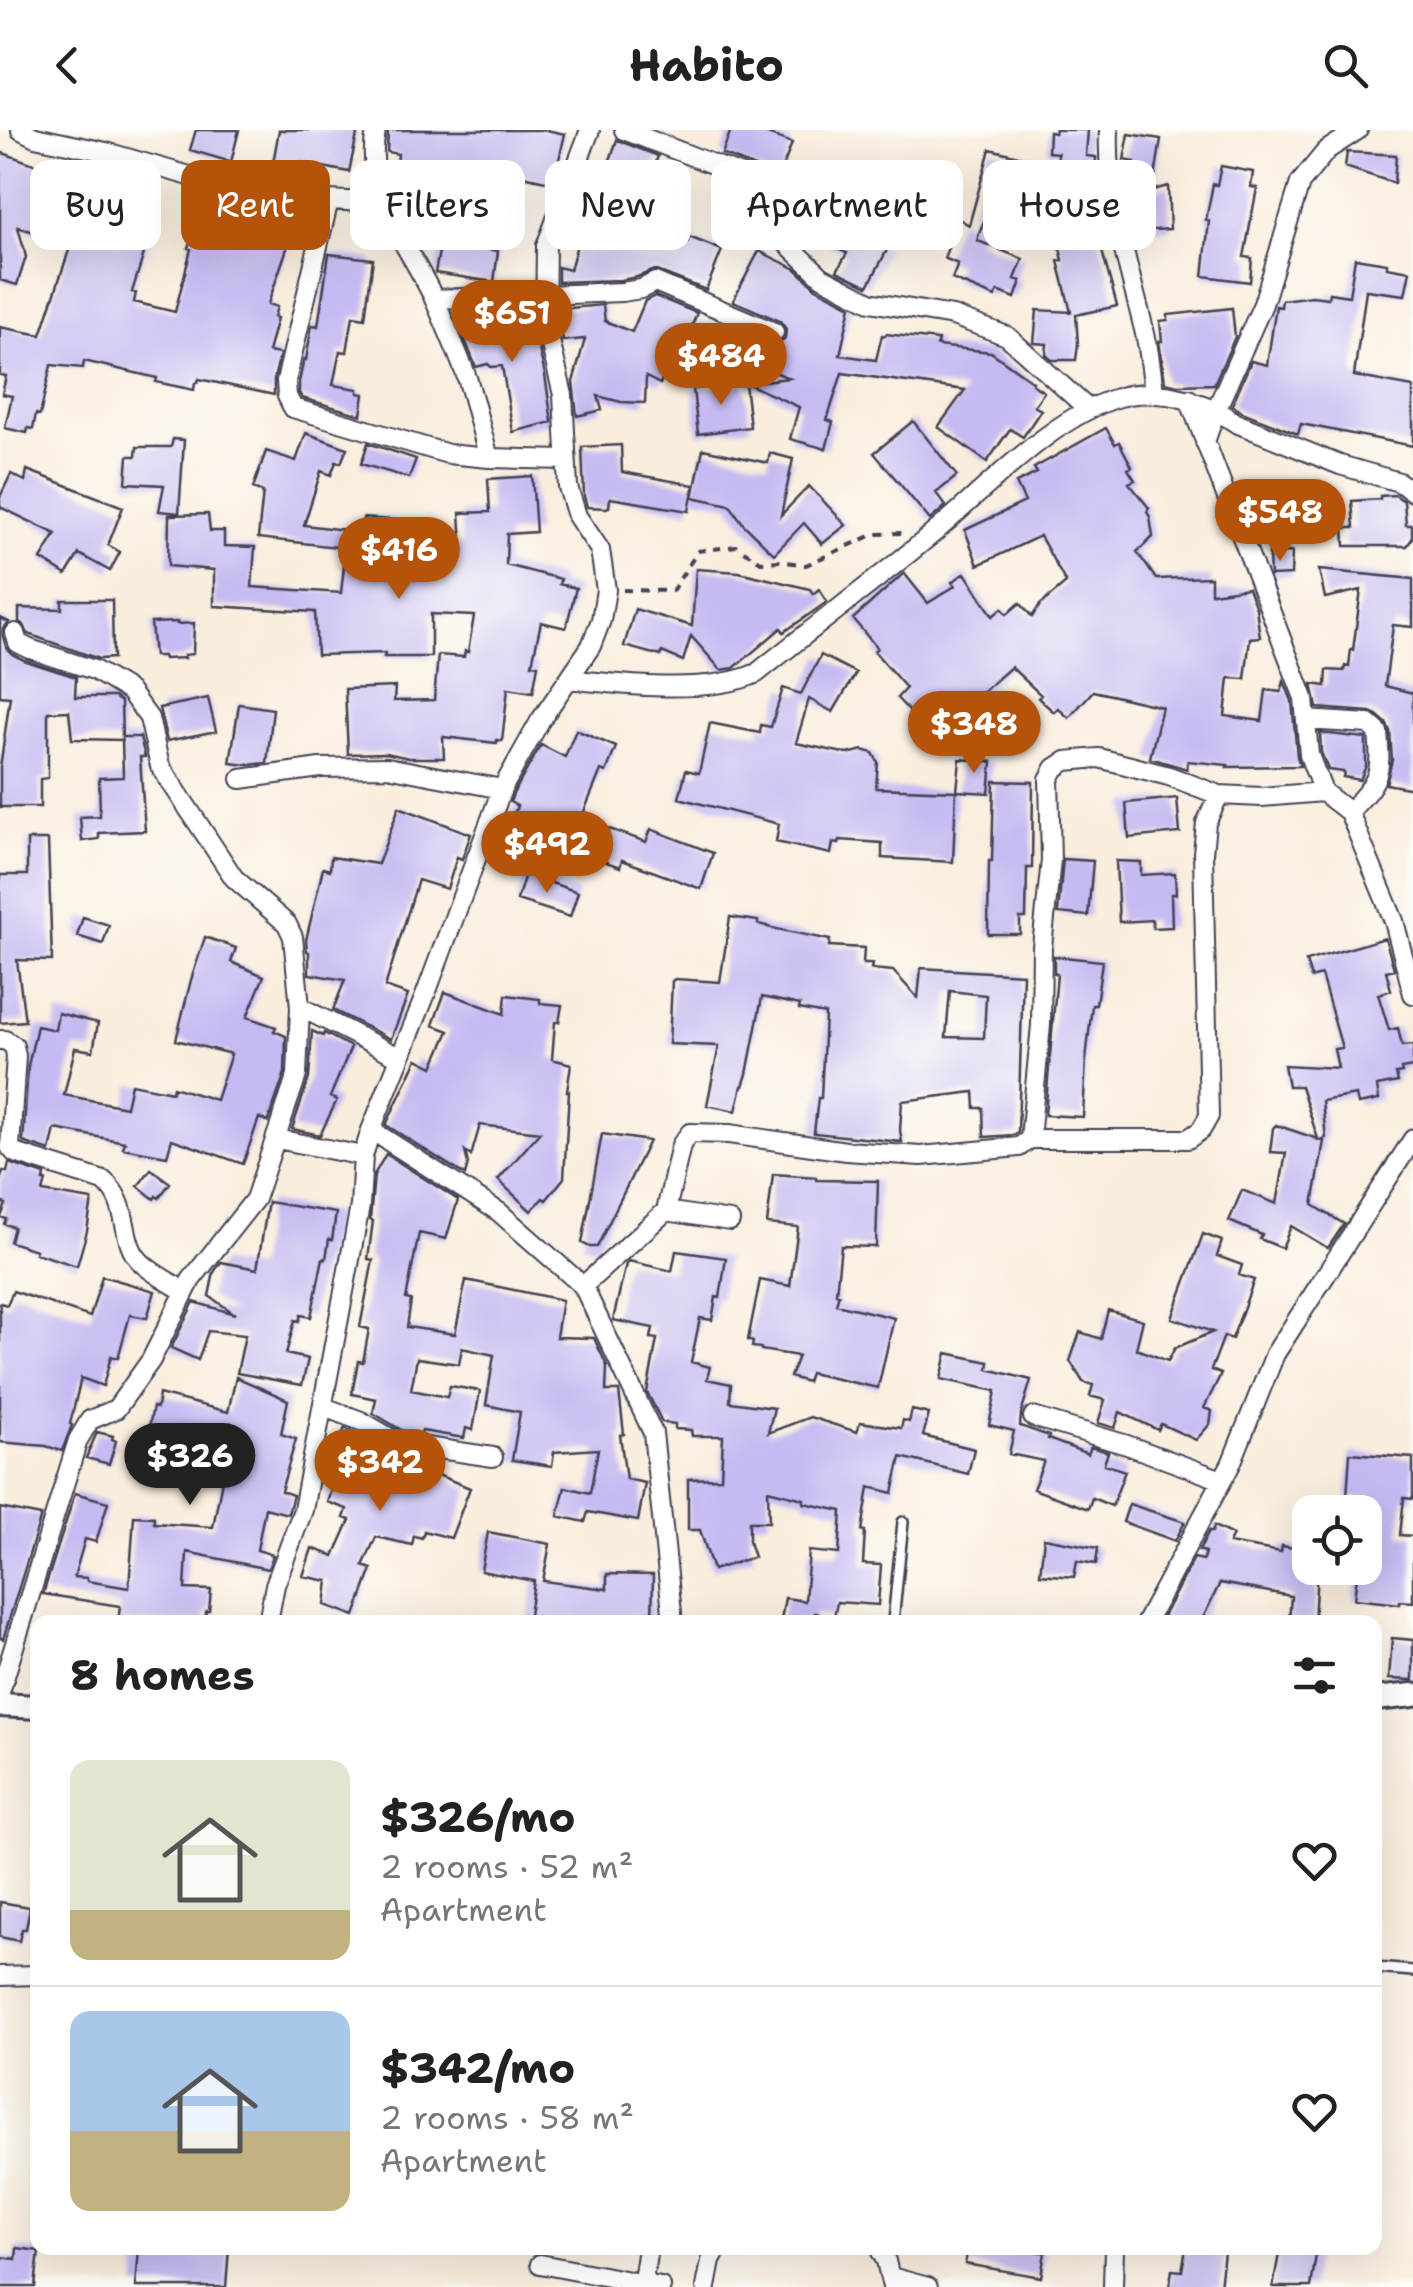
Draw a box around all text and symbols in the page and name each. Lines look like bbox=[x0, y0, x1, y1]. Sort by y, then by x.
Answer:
text: Habito bbox=[629, 35, 784, 95]
icon: back bbox=[40, 38, 95, 93]
icon: search bbox=[1318, 38, 1373, 93]
chip: Buy bbox=[30, 160, 161, 250]
chip: Rent bbox=[181, 160, 330, 250]
chip: Filters bbox=[350, 160, 525, 250]
chip: New bbox=[545, 160, 691, 250]
chip: Apartment bbox=[711, 160, 963, 250]
chip: House bbox=[983, 160, 1156, 250]
pin: $651 bbox=[453, 280, 571, 365]
text: $651 bbox=[473, 291, 551, 334]
pin: $484 bbox=[662, 323, 780, 408]
text: $484 bbox=[677, 334, 765, 377]
pin: $548 bbox=[1221, 479, 1339, 564]
text: $548 bbox=[1237, 490, 1323, 533]
pin: $416 bbox=[340, 517, 458, 602]
text: $416 bbox=[360, 528, 438, 571]
pin: $348 bbox=[915, 691, 1033, 776]
text: $348 bbox=[930, 702, 1018, 745]
pin: $492 bbox=[488, 811, 606, 896]
text: $492 bbox=[503, 822, 591, 865]
pin: $326 bbox=[131, 1423, 249, 1508]
pin: $342 bbox=[321, 1429, 439, 1514]
text: $326 bbox=[146, 1434, 234, 1477]
text: $342 bbox=[337, 1440, 423, 1483]
map controls bbox=[1292, 1495, 1382, 1585]
button: locate bbox=[1292, 1495, 1382, 1585]
text: 8 homes bbox=[70, 1647, 255, 1703]
icon: filters bbox=[1287, 1648, 1342, 1703]
text: $326/mo bbox=[380, 1789, 575, 1845]
icon: home bbox=[150, 1800, 270, 1920]
icon: heart bbox=[1287, 1833, 1342, 1888]
text: 2 rooms · 52 m² bbox=[380, 1845, 633, 1888]
text: Apartment bbox=[380, 1888, 547, 1931]
text: $342/mo bbox=[380, 2040, 575, 2096]
icon: home bbox=[150, 2051, 270, 2171]
icon: heart bbox=[1287, 2084, 1342, 2139]
text: 2 rooms · 58 m² bbox=[380, 2096, 634, 2139]
text: Apartment bbox=[380, 2139, 547, 2182]

